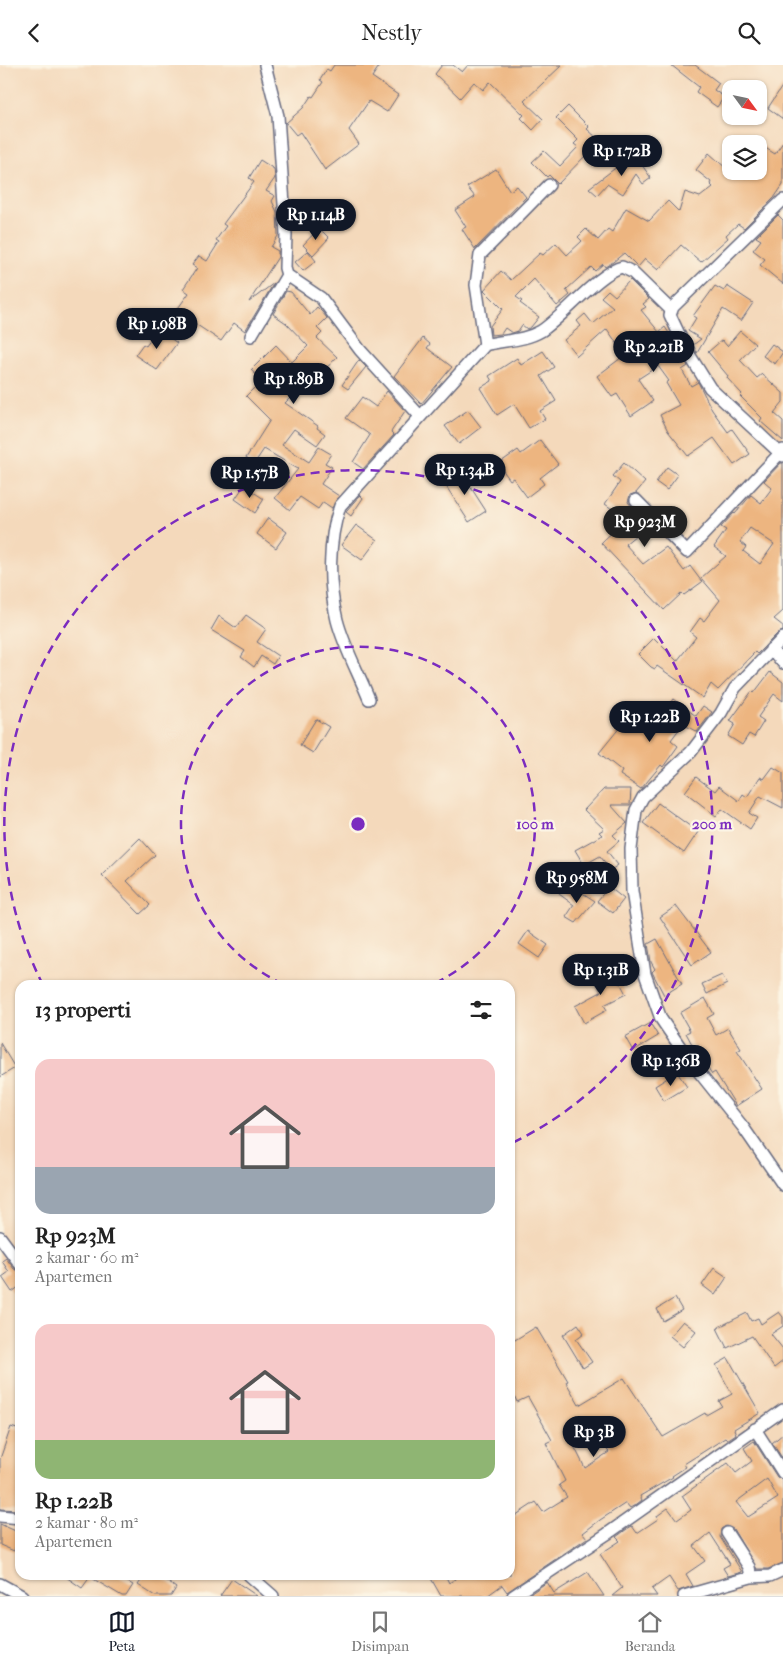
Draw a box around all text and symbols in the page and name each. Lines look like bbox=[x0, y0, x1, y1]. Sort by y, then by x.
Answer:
icon: back bbox=[20, 19, 48, 47]
icon: search bbox=[735, 19, 763, 47]
text: Nestly bbox=[361, 20, 422, 46]
north arrow bbox=[722, 80, 768, 125]
map controls bbox=[722, 80, 767, 180]
pin: Rp 1.72B bbox=[570, 135, 674, 177]
button: layers bbox=[722, 135, 767, 180]
text: Rp 1.72B bbox=[593, 141, 651, 160]
pin: Rp 1.14B bbox=[264, 199, 368, 241]
text: Rp 1.14B bbox=[287, 205, 345, 224]
pin: Rp 1.98B bbox=[105, 307, 209, 350]
text: Rp 1.98B bbox=[127, 314, 187, 333]
pin: Rp 2.21B bbox=[602, 331, 706, 373]
text: Rp 2.21B bbox=[624, 337, 684, 356]
pin: Rp 1.89B bbox=[242, 363, 346, 405]
text: Rp 1.89B bbox=[264, 369, 324, 388]
pin: Rp 1.34B bbox=[413, 453, 517, 496]
pin: Rp 1.57B bbox=[198, 457, 302, 499]
text: Rp 1.34B bbox=[436, 460, 494, 479]
text: Rp 1.57B bbox=[222, 463, 278, 482]
pin: Rp 923M bbox=[599, 505, 691, 548]
text: Rp 923M bbox=[614, 512, 676, 531]
pin: Rp 1.22B bbox=[598, 701, 702, 743]
text: Rp 1.22B bbox=[620, 707, 680, 726]
centre of rings bbox=[349, 815, 367, 833]
text: 100 m bbox=[516, 815, 554, 833]
text: 200 m bbox=[692, 815, 732, 833]
pin: Rp 958M bbox=[531, 861, 623, 904]
text: Rp 958M bbox=[546, 868, 608, 887]
pin: Rp 1.31B bbox=[549, 953, 653, 996]
text: Rp 1.31B bbox=[573, 960, 629, 979]
icon: filters bbox=[467, 996, 495, 1024]
text: 13 properti bbox=[35, 998, 131, 1022]
pin: Rp 1.36B bbox=[619, 1045, 723, 1087]
text: Rp 1.36B bbox=[642, 1051, 700, 1070]
icon: home bbox=[220, 1092, 310, 1182]
text: Rp 923M bbox=[35, 1224, 116, 1248]
text: 2 kamar · 60 m² bbox=[35, 1248, 139, 1267]
text: Apartemen bbox=[35, 1267, 112, 1286]
icon: home bbox=[220, 1357, 310, 1447]
pin: Rp 3B bbox=[559, 1415, 629, 1458]
text: Rp 3B bbox=[574, 1422, 614, 1441]
text: Rp 1.22B bbox=[35, 1489, 113, 1513]
text: 2 kamar · 80 m² bbox=[35, 1513, 138, 1532]
text: Apartemen bbox=[35, 1532, 112, 1551]
tab: Peta bbox=[108, 1608, 136, 1655]
tab: Disimpan bbox=[351, 1608, 409, 1655]
tab: Beranda bbox=[625, 1608, 675, 1655]

